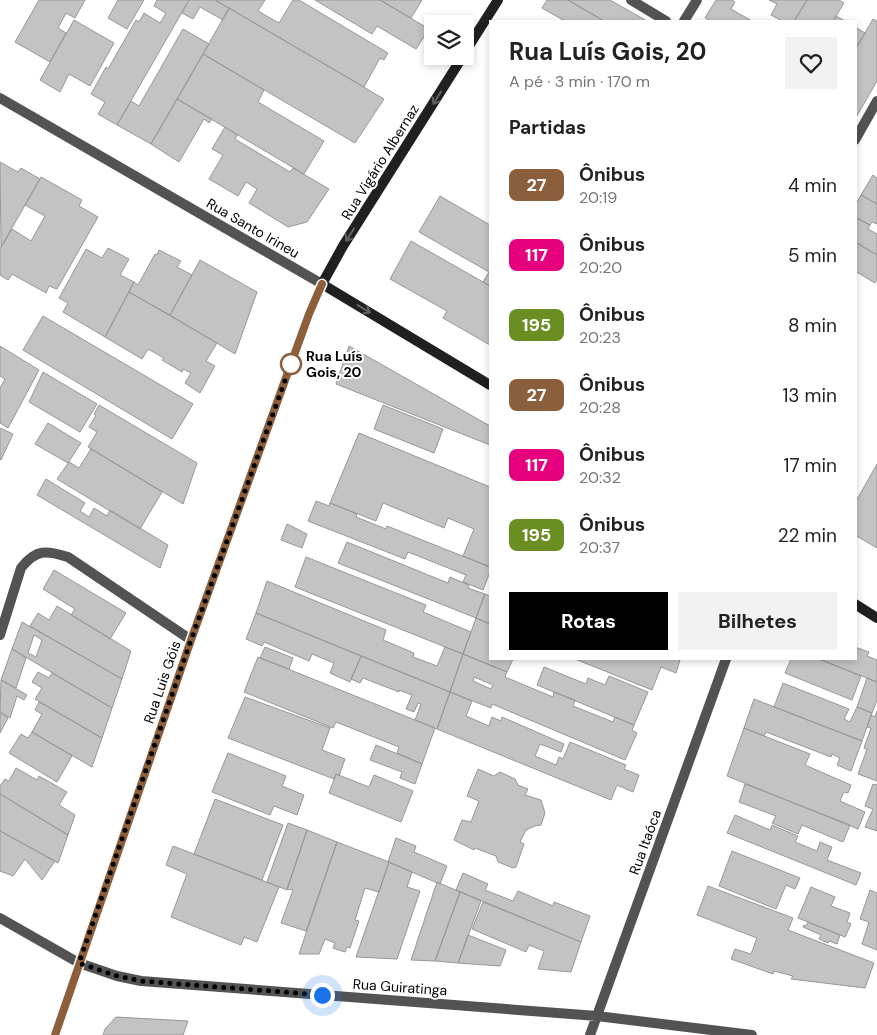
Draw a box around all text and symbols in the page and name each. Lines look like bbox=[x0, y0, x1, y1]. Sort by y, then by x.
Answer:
map controls bbox=[424, 15, 474, 65]
button: layers bbox=[424, 15, 474, 65]
text: Rua Luís Gois, 20 bbox=[509, 36, 706, 67]
button: heart bbox=[785, 37, 837, 89]
text: A pé · 3 min · 170 m bbox=[509, 71, 650, 92]
one-way arrow bbox=[431, 90, 441, 104]
street label: Rua Vigário Albernaz bbox=[337, 101, 423, 223]
text: Partidas bbox=[509, 115, 586, 140]
text: Ônibus bbox=[579, 162, 645, 187]
text: 27 bbox=[527, 173, 546, 197]
text: 4 min bbox=[788, 173, 837, 198]
text: 20:19 bbox=[579, 187, 617, 208]
street label: Rua Santo Irineu bbox=[203, 194, 303, 262]
one-way arrow bbox=[345, 228, 355, 242]
text: Ônibus bbox=[579, 232, 645, 257]
text: 117 bbox=[525, 243, 548, 267]
text: 5 min bbox=[788, 243, 837, 268]
text: 20:20 bbox=[579, 257, 622, 278]
text: Ônibus bbox=[579, 302, 645, 327]
one-way arrow bbox=[356, 304, 370, 314]
text: 195 bbox=[522, 313, 551, 337]
text: 8 min bbox=[788, 313, 837, 338]
text: 20:23 bbox=[579, 327, 621, 348]
place label: Rua Luís Gois, 20 bbox=[306, 347, 363, 381]
marker: Rua Luís Gois, 20 bbox=[280, 353, 302, 375]
text: Ônibus bbox=[579, 372, 645, 397]
text: 27 bbox=[527, 383, 546, 407]
text: 13 min bbox=[782, 383, 837, 408]
text: 20:28 bbox=[579, 397, 621, 418]
text: Ônibus bbox=[579, 442, 645, 467]
text: 117 bbox=[525, 453, 548, 477]
text: 17 min bbox=[783, 453, 837, 478]
text: 20:32 bbox=[579, 467, 621, 488]
text: Ônibus bbox=[579, 512, 645, 537]
text: 195 bbox=[522, 523, 551, 547]
text: 22 min bbox=[778, 523, 837, 548]
text: 20:37 bbox=[579, 537, 620, 558]
button: Rotas bbox=[509, 592, 668, 650]
button: Bilhetes bbox=[678, 592, 837, 650]
street label: Rua Luis Góis bbox=[139, 638, 185, 726]
street label: Rua Itaóca bbox=[625, 807, 665, 877]
street label: Rua Guiratinga bbox=[352, 975, 448, 999]
your location bbox=[310, 983, 335, 1008]

